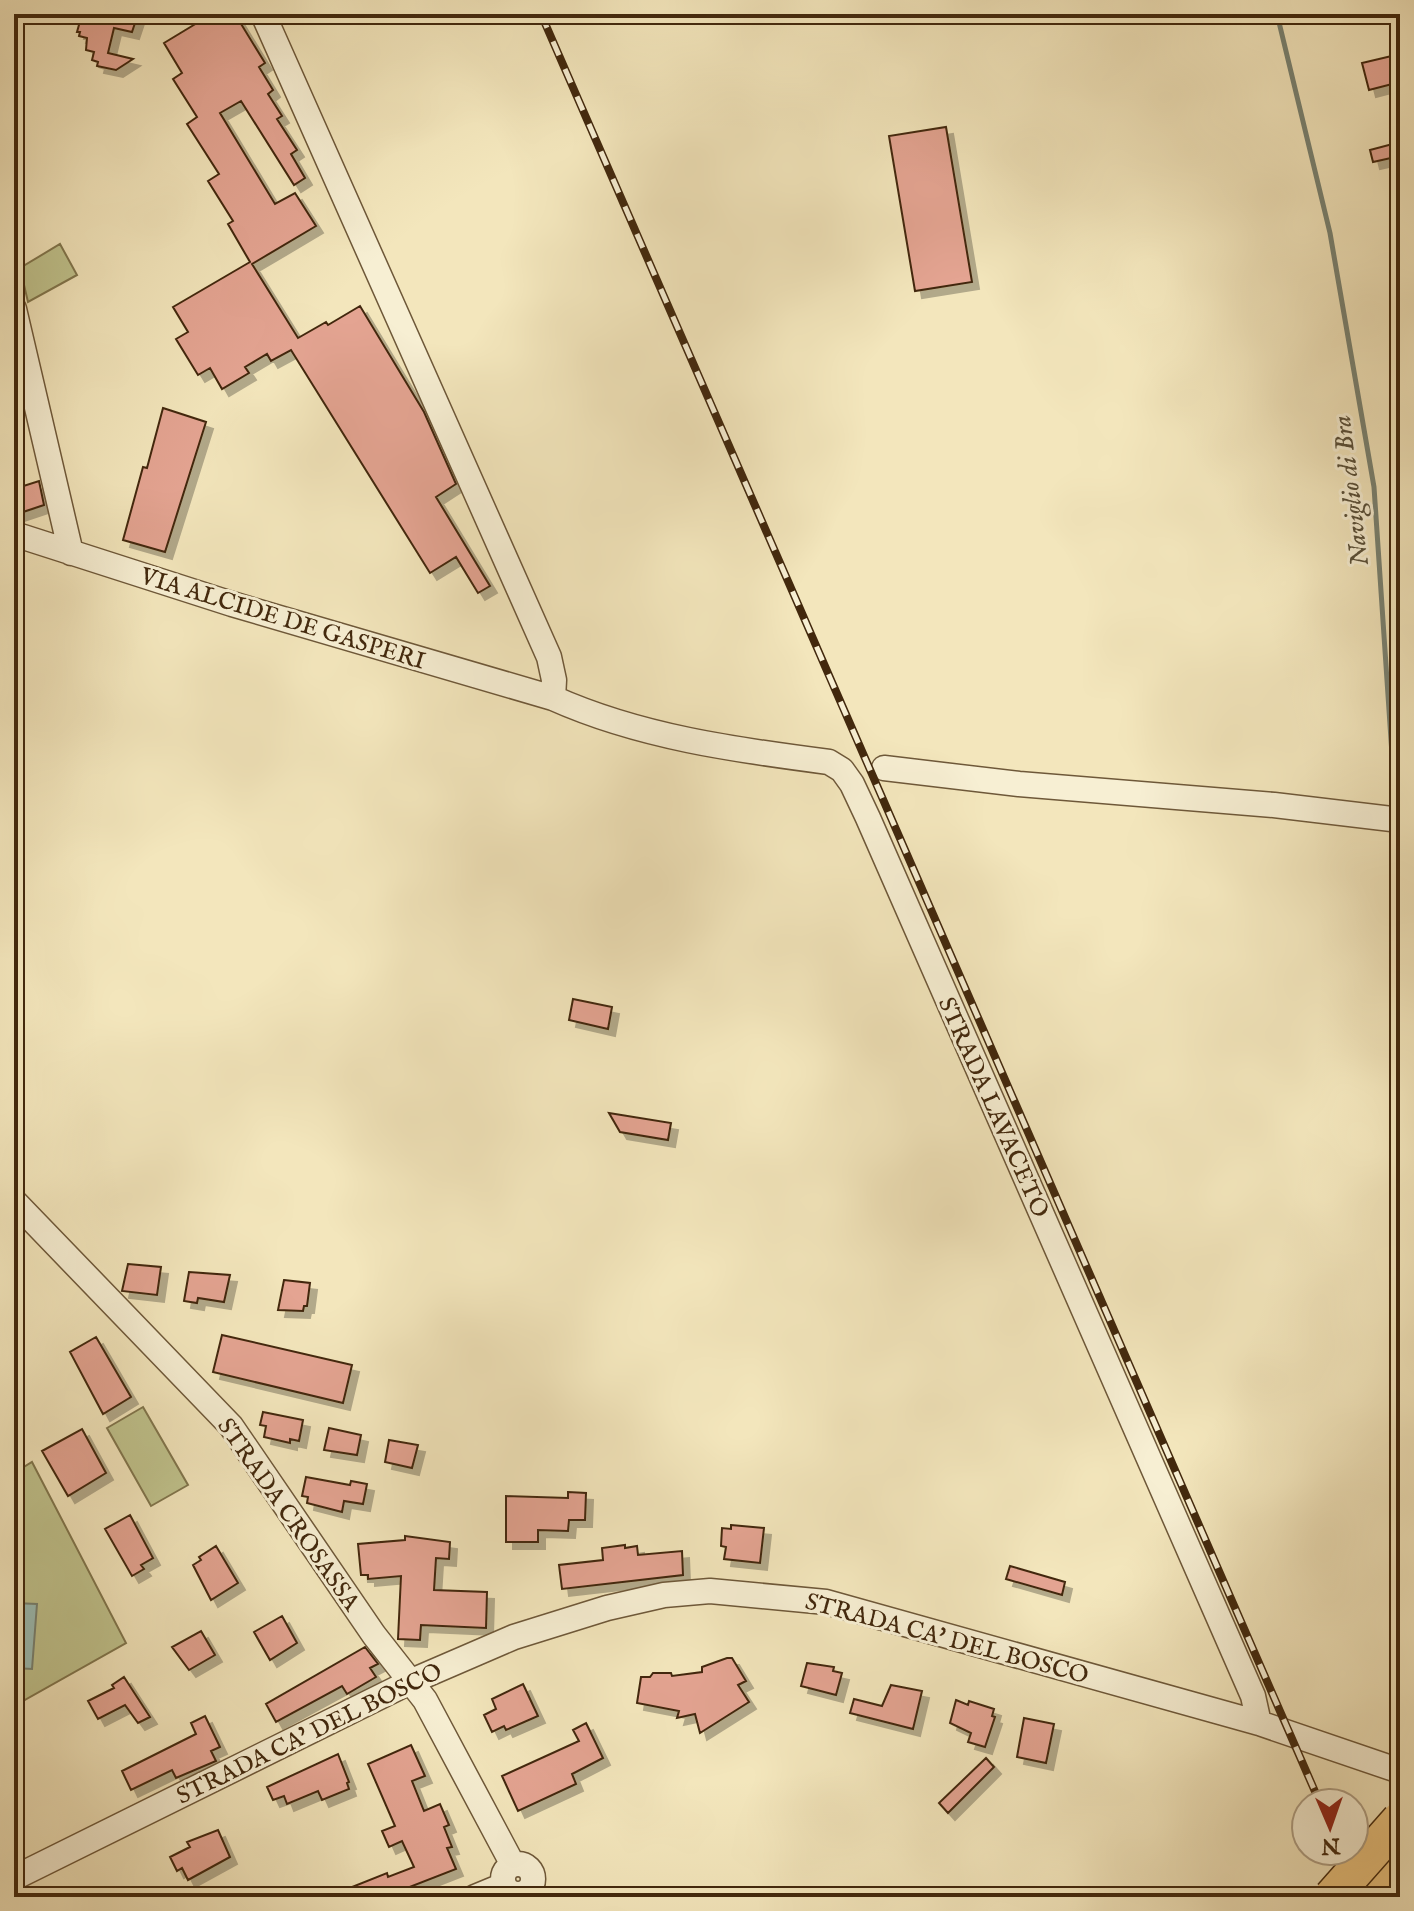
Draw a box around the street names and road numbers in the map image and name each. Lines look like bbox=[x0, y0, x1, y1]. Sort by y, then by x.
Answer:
street label: VIA ALCIDE DE GASPERI bbox=[135, 561, 429, 678]
street label: STRADA LAVACETO bbox=[930, 993, 1055, 1223]
street label: STRADA CROSASSA bbox=[210, 1412, 366, 1618]
street label: STRADA CA' DEL BOSCO bbox=[802, 1587, 1092, 1692]
street label: STRADA CA' DEL BOSCO bbox=[172, 1656, 448, 1812]

